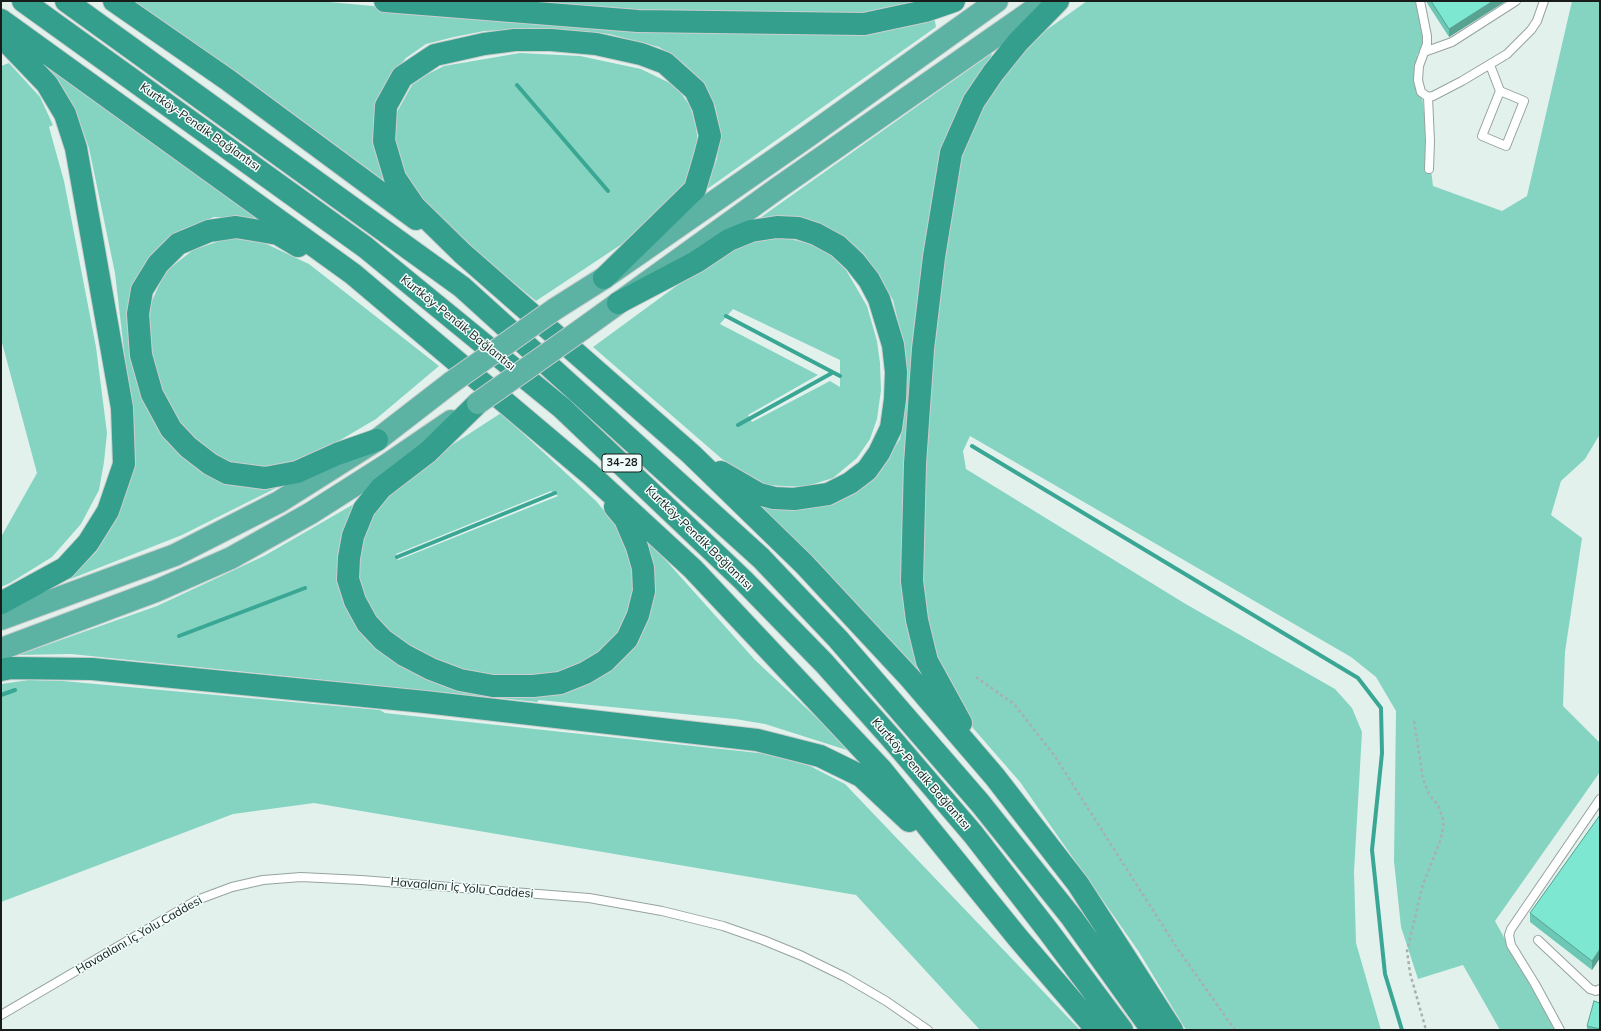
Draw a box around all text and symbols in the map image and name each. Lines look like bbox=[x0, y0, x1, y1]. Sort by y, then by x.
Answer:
street label: Kurtköy-Pendik Bağlantısı bbox=[137, 80, 263, 174]
street label: Kurtköy-Pendik Bağlantısı bbox=[398, 272, 518, 374]
road number: 34-28 bbox=[602, 454, 642, 472]
street label: Kurtköy-Pendik Bağlantısı bbox=[642, 483, 756, 593]
street label: Kurtköy-Pendik Bağlantısı bbox=[869, 715, 973, 833]
street label: Havaalanı İç Yolu Caddesi bbox=[390, 875, 534, 901]
street label: Havaalanı İç Yolu Caddesi bbox=[73, 893, 205, 977]

